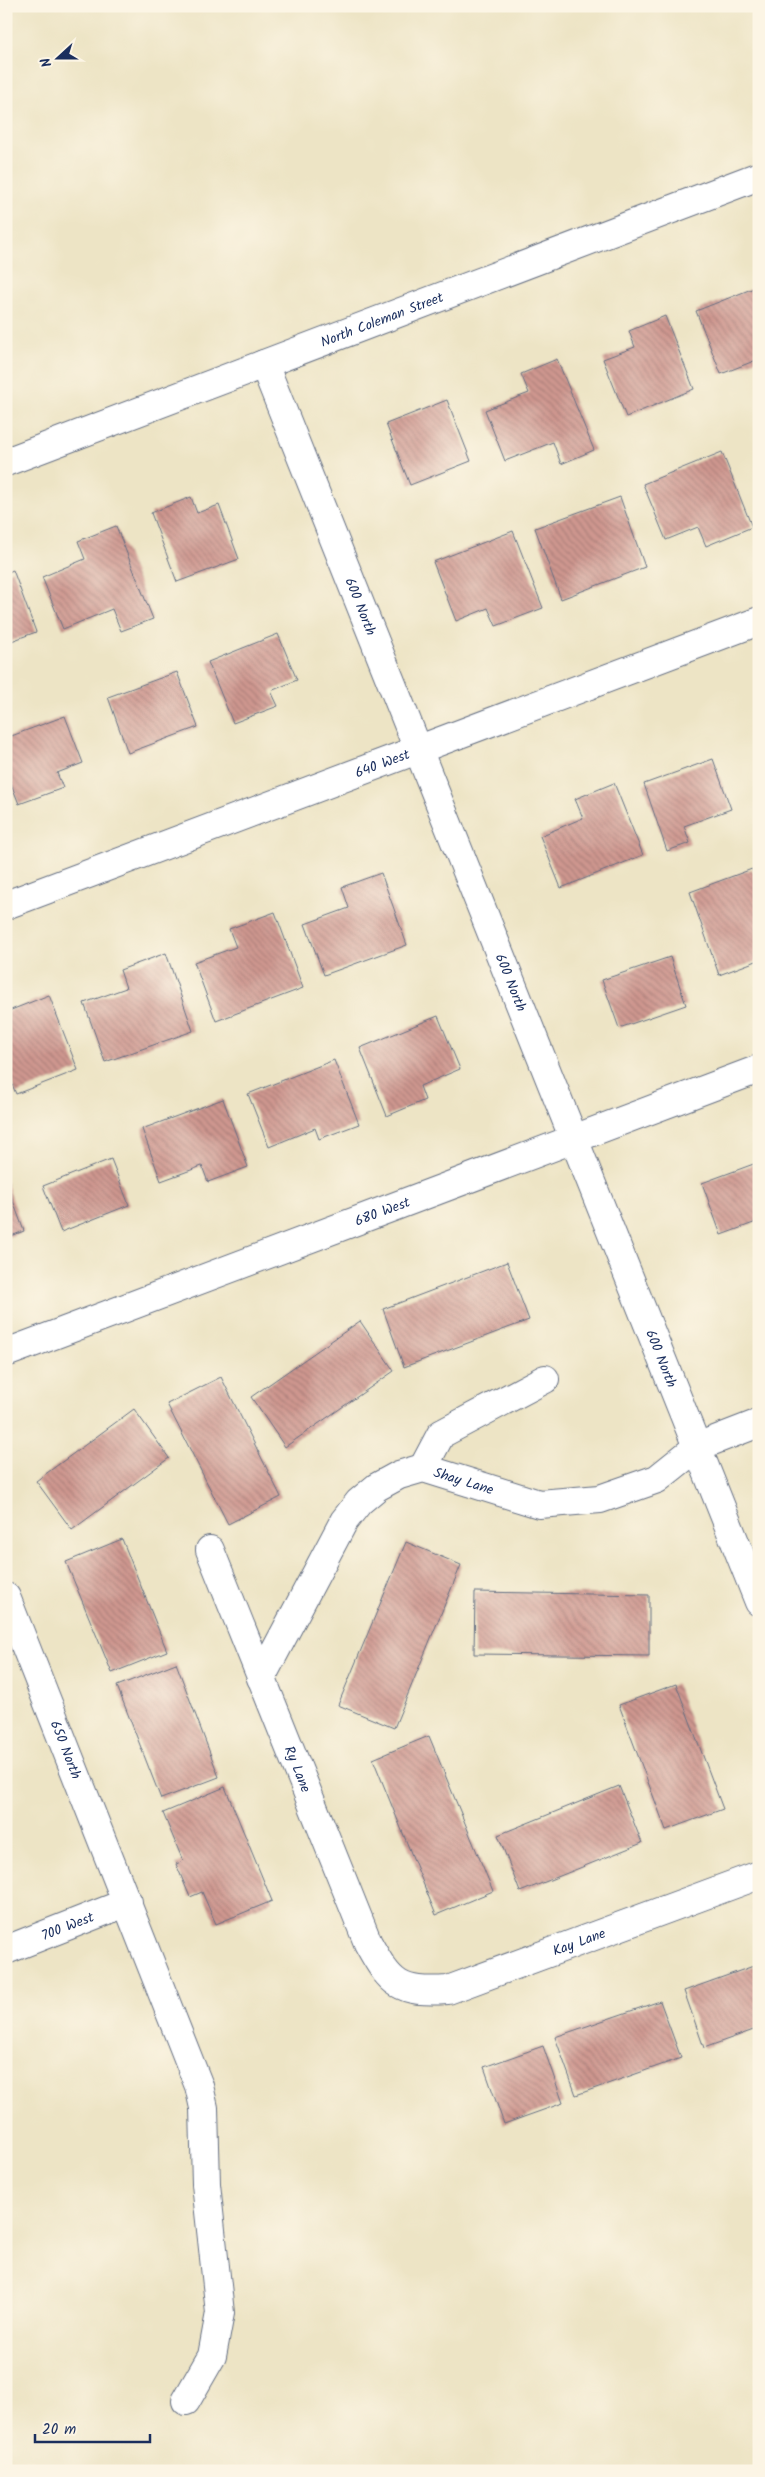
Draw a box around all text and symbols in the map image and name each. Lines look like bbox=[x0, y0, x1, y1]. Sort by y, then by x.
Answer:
north arrow bbox=[32, 32, 82, 82]
text: N bbox=[35, 54, 59, 70]
street label: North Coleman Street bbox=[318, 287, 447, 354]
street label: 600 North bbox=[338, 574, 381, 639]
street label: 640 West bbox=[352, 744, 413, 784]
street label: 600 North bbox=[489, 950, 532, 1015]
street label: 680 West bbox=[352, 1191, 414, 1233]
street label: 600 North bbox=[639, 1327, 682, 1391]
street label: Shay Lane bbox=[431, 1462, 497, 1501]
street label: 650 North bbox=[44, 1717, 87, 1782]
street label: Ry Lane bbox=[278, 1743, 317, 1797]
street label: 700 West bbox=[38, 1906, 98, 1947]
street label: Kay Lane bbox=[550, 1922, 610, 1962]
scale bar bbox=[35, 2412, 150, 2444]
text: 20 m bbox=[42, 2418, 76, 2442]

